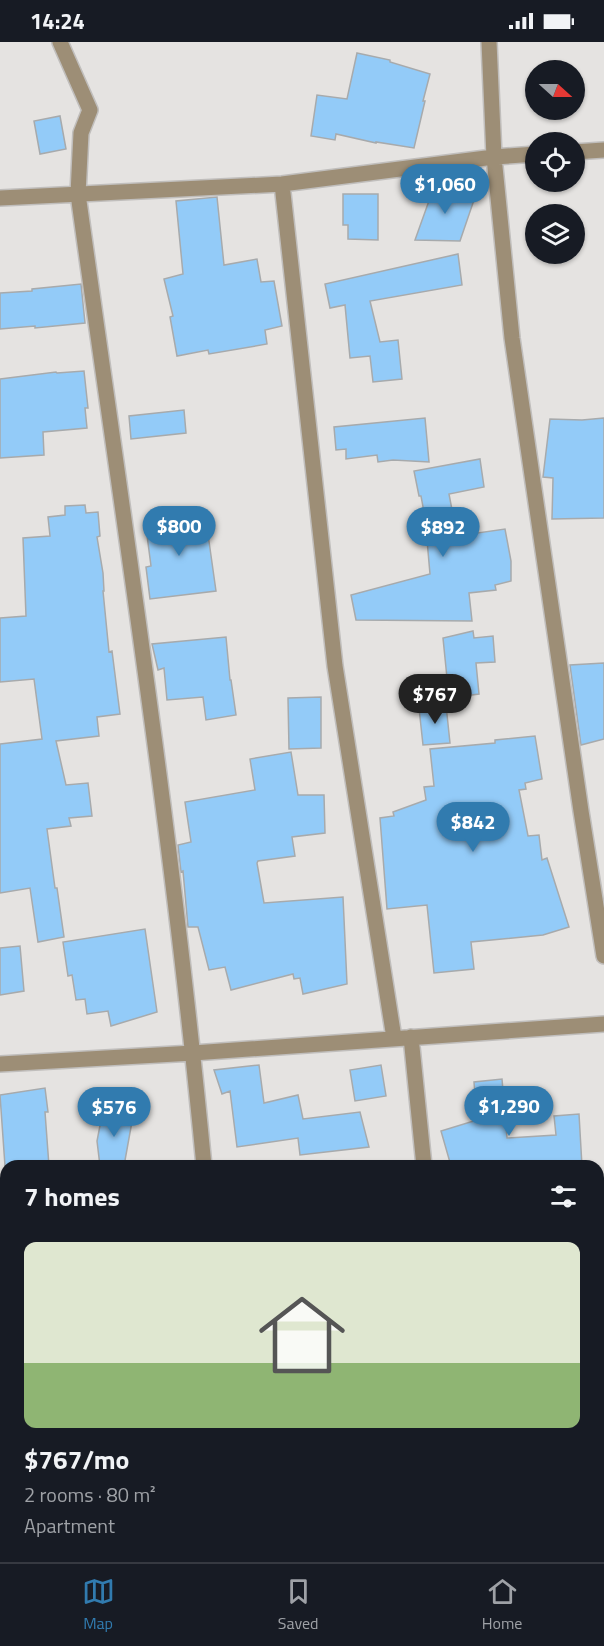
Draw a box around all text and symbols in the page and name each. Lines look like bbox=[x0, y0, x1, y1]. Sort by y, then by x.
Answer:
text: 14:24 bbox=[30, 4, 85, 38]
north arrow bbox=[525, 60, 585, 120]
map controls bbox=[525, 60, 585, 264]
button: locate bbox=[525, 132, 585, 192]
pin: $1,060 bbox=[396, 164, 494, 215]
text: $1,060 bbox=[414, 168, 476, 199]
button: layers bbox=[525, 204, 585, 264]
pin: $800 bbox=[143, 506, 215, 557]
pin: $892 bbox=[407, 507, 479, 558]
text: $800 bbox=[157, 510, 201, 541]
text: $892 bbox=[421, 511, 465, 542]
pin: $767 bbox=[399, 674, 471, 725]
text: $767 bbox=[413, 678, 457, 709]
pin: $842 bbox=[437, 802, 509, 853]
text: $842 bbox=[451, 806, 495, 837]
pin: $1,290 bbox=[460, 1086, 558, 1137]
pin: $576 bbox=[78, 1087, 150, 1138]
text: $1,290 bbox=[478, 1090, 540, 1121]
text: $576 bbox=[92, 1091, 136, 1122]
text: 7 homes bbox=[24, 1177, 120, 1216]
icon: filters bbox=[547, 1180, 580, 1213]
icon: home bbox=[248, 1281, 356, 1389]
text: $767/mo bbox=[24, 1440, 129, 1479]
text: 2 rooms · 80 m² bbox=[24, 1479, 156, 1510]
text: Apartment bbox=[24, 1510, 115, 1541]
tab: Map bbox=[82, 1575, 115, 1635]
tab: Saved bbox=[278, 1575, 319, 1635]
tab: Home bbox=[482, 1575, 522, 1635]

